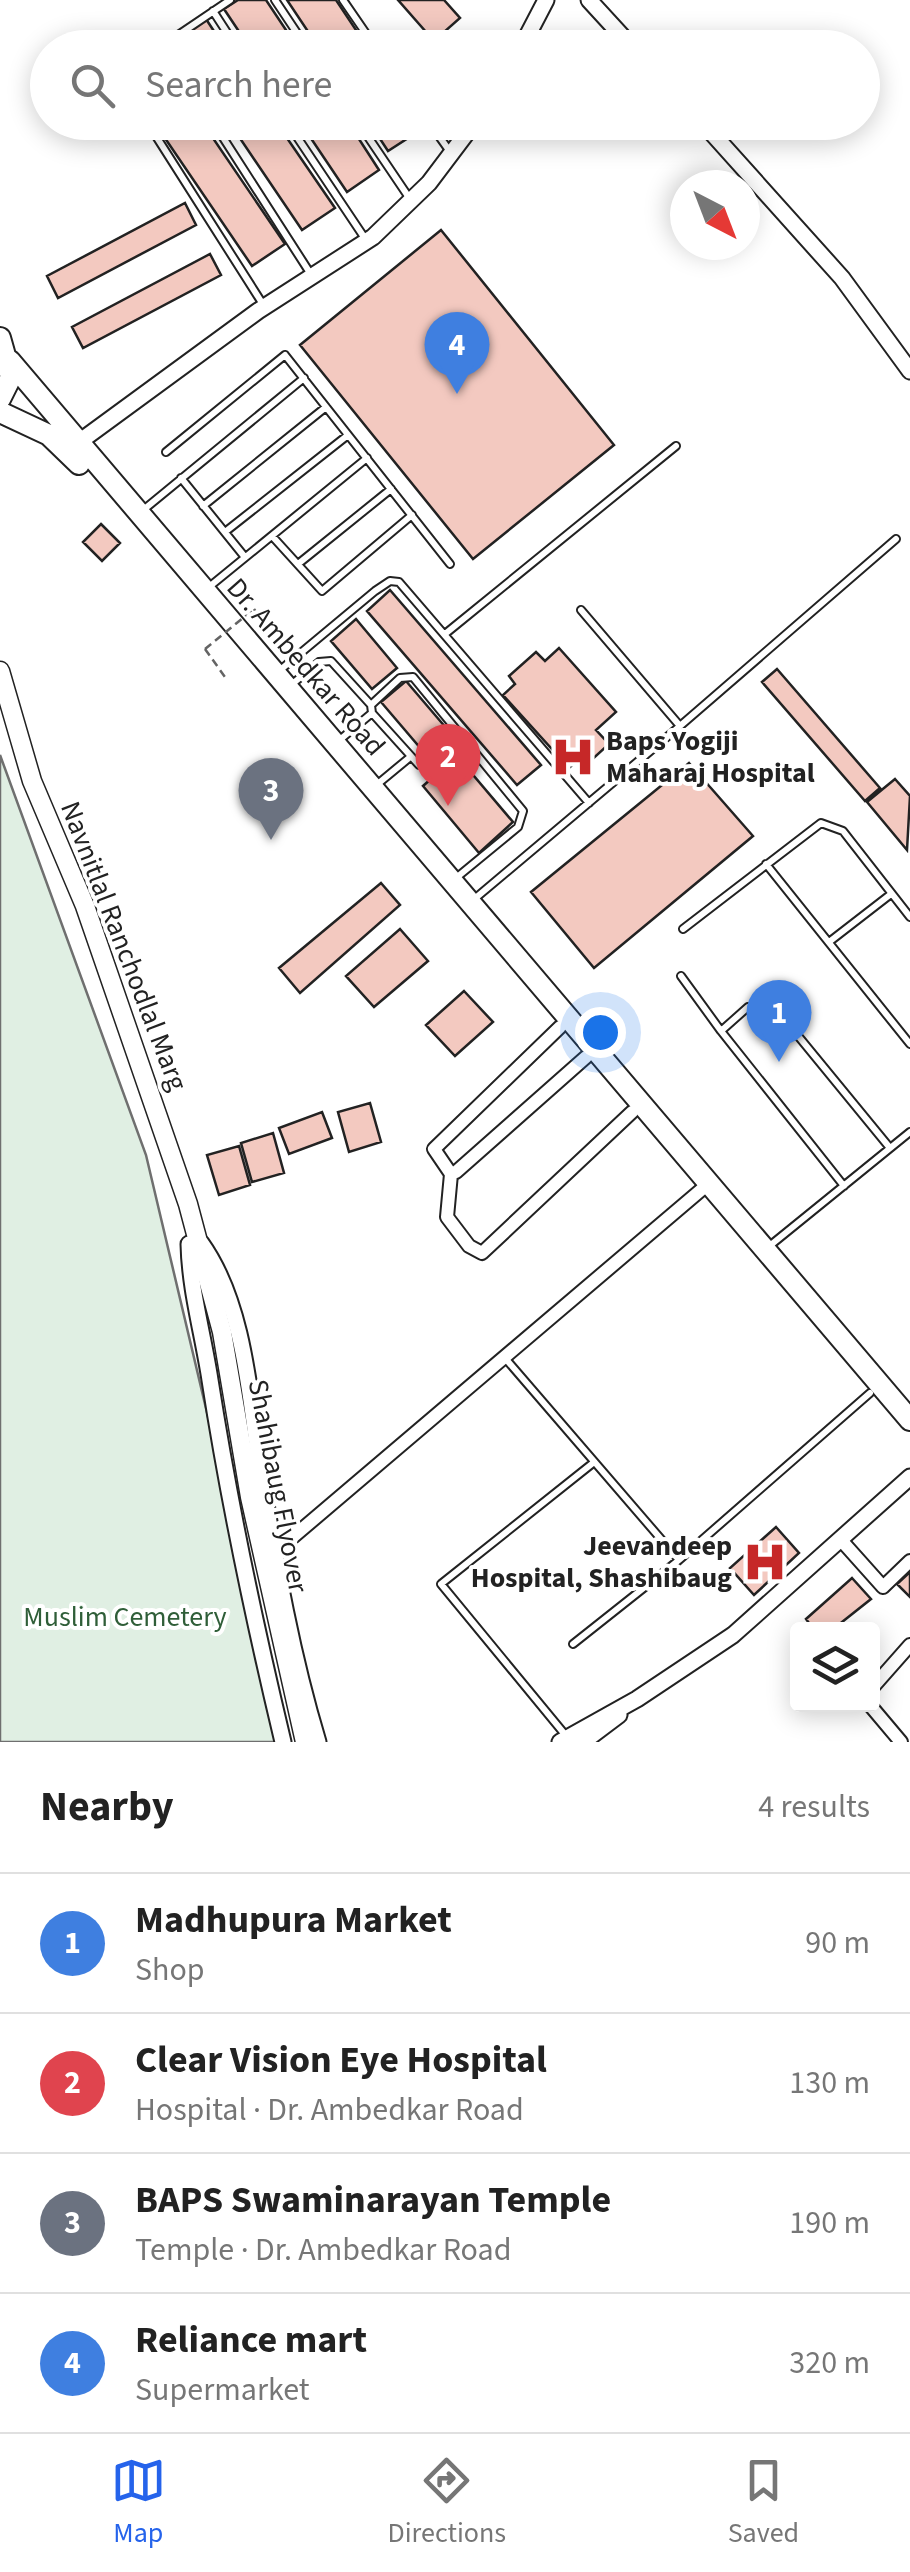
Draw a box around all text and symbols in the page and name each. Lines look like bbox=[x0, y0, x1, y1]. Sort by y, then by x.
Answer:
search box bbox=[30, 30, 880, 140]
icon: search bbox=[65, 58, 120, 113]
text: Search here bbox=[145, 58, 332, 112]
north arrow bbox=[670, 170, 760, 260]
pin: 4 bbox=[424, 312, 490, 394]
street label: Dr. Ambedkar Road bbox=[217, 569, 395, 765]
place label: Baps Yogiji Maharaj Hospital bbox=[606, 721, 815, 793]
pin: 2 bbox=[416, 724, 480, 806]
hospital icon: Baps Yogiji Maharaj Hospital bbox=[549, 733, 597, 781]
pin: 3 bbox=[238, 758, 304, 840]
street label: Navnitlal Ranchodlal Marg bbox=[50, 796, 198, 1096]
pin: 1 bbox=[746, 980, 812, 1062]
your location bbox=[575, 1007, 626, 1058]
street label: Shahibaug Flyover bbox=[238, 1376, 318, 1596]
place label: Jeevandeep Hospital, Shashibaug bbox=[471, 1526, 732, 1598]
hospital icon: Jeevandeep Hospital, Shashibaug bbox=[741, 1538, 789, 1586]
park label: Muslim Cemetery bbox=[23, 1597, 227, 1637]
map controls bbox=[790, 1622, 880, 1712]
button: layers bbox=[790, 1622, 880, 1712]
text: Nearby bbox=[40, 1777, 174, 1837]
text: 4 results bbox=[758, 1784, 870, 1830]
text: Madhupura Market bbox=[135, 1893, 452, 1947]
text: 1 bbox=[64, 1920, 81, 1966]
text: 90 m bbox=[805, 1920, 870, 1966]
text: Shop bbox=[135, 1947, 205, 1993]
text: Clear Vision Eye Hospital bbox=[135, 2033, 547, 2087]
text: 2 bbox=[64, 2060, 81, 2106]
text: 130 m bbox=[789, 2060, 870, 2106]
text: Hospital · Dr. Ambedkar Road bbox=[135, 2087, 524, 2133]
text: BAPS Swaminarayan Temple bbox=[135, 2173, 611, 2227]
text: 3 bbox=[64, 2200, 81, 2246]
text: 190 m bbox=[789, 2200, 870, 2246]
text: Temple · Dr. Ambedkar Road bbox=[135, 2227, 511, 2273]
text: Reliance mart bbox=[135, 2313, 367, 2367]
text: 4 bbox=[64, 2340, 81, 2386]
text: 320 m bbox=[789, 2340, 870, 2386]
text: Supermarket bbox=[135, 2367, 310, 2413]
tab: Map bbox=[111, 2453, 166, 2553]
tab: Directions bbox=[388, 2453, 506, 2553]
tab: Saved bbox=[728, 2453, 799, 2553]

